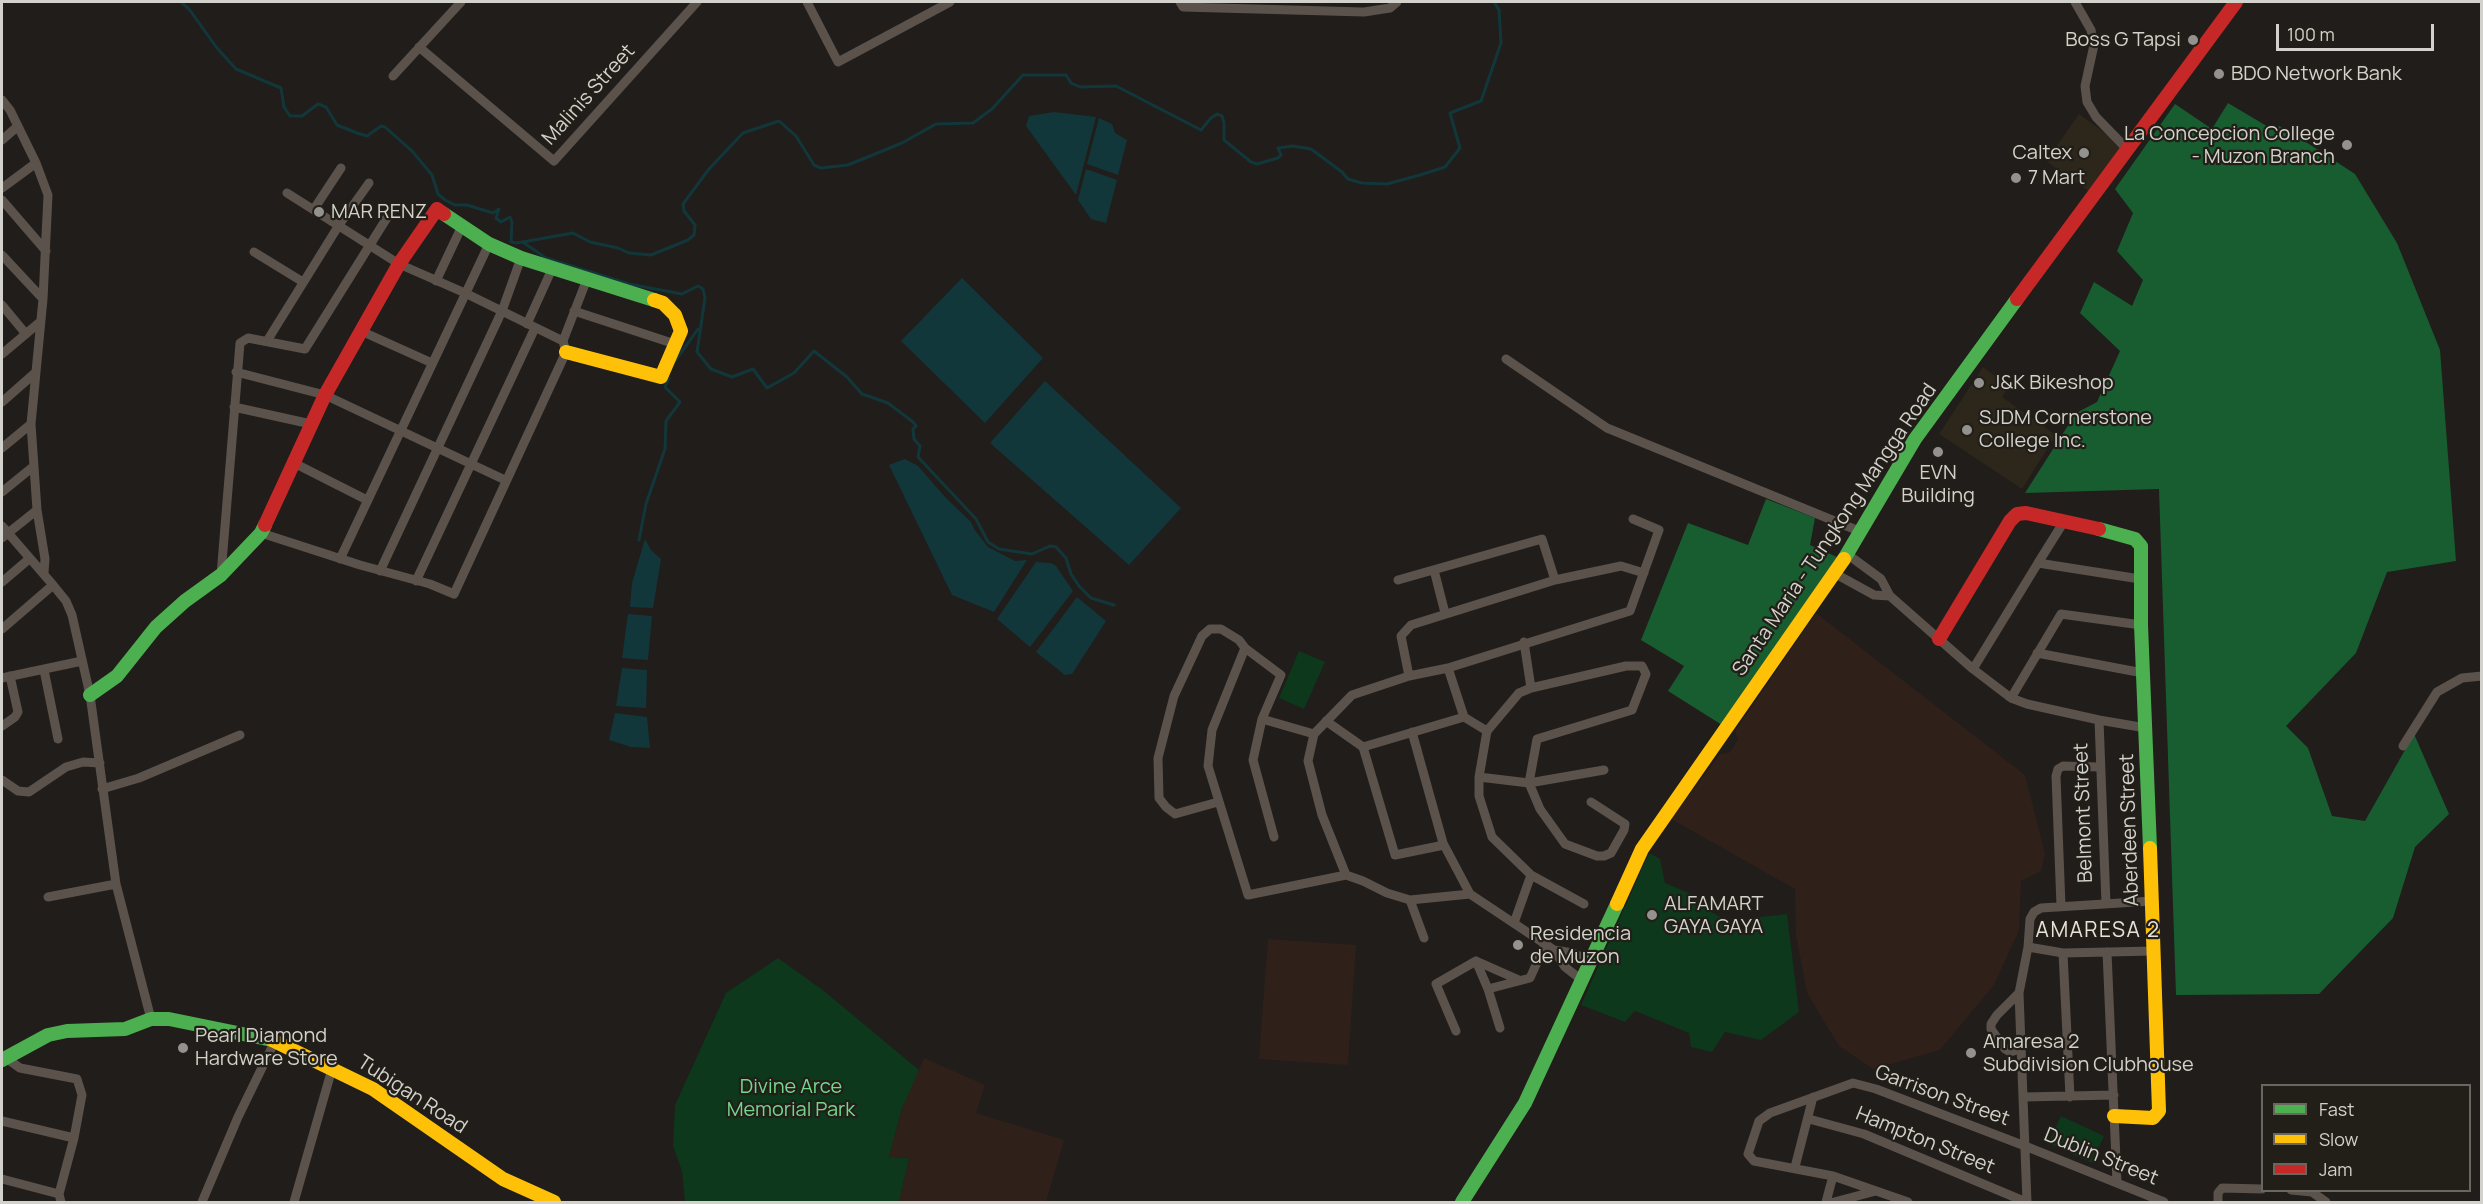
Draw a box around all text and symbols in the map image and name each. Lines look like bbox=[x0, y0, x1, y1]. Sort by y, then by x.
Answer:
scale bar bbox=[2279, 12, 2436, 50]
text: 100 m bbox=[2287, 22, 2335, 46]
place label: Boss G Tapsi bbox=[2065, 28, 2181, 52]
marker: Boss G Tapsi bbox=[2186, 33, 2200, 47]
street label: Malinis Street bbox=[538, 40, 640, 150]
place label: BDO Network Bank bbox=[2231, 62, 2402, 86]
marker: BDO Network Bank bbox=[2212, 67, 2226, 81]
place label: La Concepcion College - Muzon Branch bbox=[2124, 122, 2335, 169]
marker: La Concepcion College - Muzon Branch bbox=[2340, 138, 2354, 152]
place label: Caltex bbox=[2012, 141, 2072, 165]
marker: Caltex bbox=[2077, 146, 2091, 160]
place label: 7 Mart bbox=[2028, 166, 2085, 190]
marker: 7 Mart bbox=[2009, 171, 2023, 185]
place label: MAR RENZ bbox=[331, 200, 427, 224]
marker: MAR RENZ bbox=[312, 205, 326, 219]
place label: J&K Bikeshop bbox=[1991, 371, 2114, 395]
marker: J&K Bikeshop bbox=[1972, 376, 1986, 390]
street label: Santa Maria - Tungkong Mangga Road bbox=[1728, 379, 1942, 681]
place label: SJDM Cornerstone College Inc. bbox=[1979, 406, 2152, 453]
marker: SJDM Cornerstone College Inc. bbox=[1960, 423, 1974, 437]
marker: EVN Building bbox=[1931, 445, 1945, 459]
place label: EVN Building bbox=[1901, 461, 1975, 508]
street label: Belmont Street bbox=[2070, 743, 2098, 883]
street label: Aberdeen Street bbox=[2115, 753, 2145, 907]
place label: ALFAMART GAYA GAYA bbox=[1664, 892, 1763, 939]
marker: ALFAMART GAYA GAYA bbox=[1645, 908, 1659, 922]
district label: AMARESA 2 bbox=[2036, 918, 2160, 944]
place label: Residencia de Muzon bbox=[1530, 922, 1631, 969]
marker: Residencia de Muzon bbox=[1511, 938, 1525, 952]
place label: Pearl Diamond Hardware Store bbox=[195, 1024, 338, 1071]
place label: Amaresa 2 Subdivision Clubhouse bbox=[1983, 1030, 2194, 1077]
marker: Pearl Diamond Hardware Store bbox=[176, 1041, 190, 1055]
marker: Amaresa 2 Subdivision Clubhouse bbox=[1964, 1046, 1978, 1060]
street label: Tubigan Road bbox=[353, 1051, 471, 1139]
street label: Garrison Street bbox=[1872, 1061, 2012, 1131]
park label: Divine Arce Memorial Park bbox=[727, 1075, 855, 1122]
legend bbox=[2261, 1084, 2471, 1192]
text: Fast bbox=[2319, 1097, 2354, 1121]
street label: Hampton Street bbox=[1852, 1102, 1998, 1180]
street label: Dublin Street bbox=[2040, 1123, 2162, 1191]
text: Slow bbox=[2319, 1127, 2358, 1151]
text: Jam bbox=[2319, 1157, 2353, 1181]

